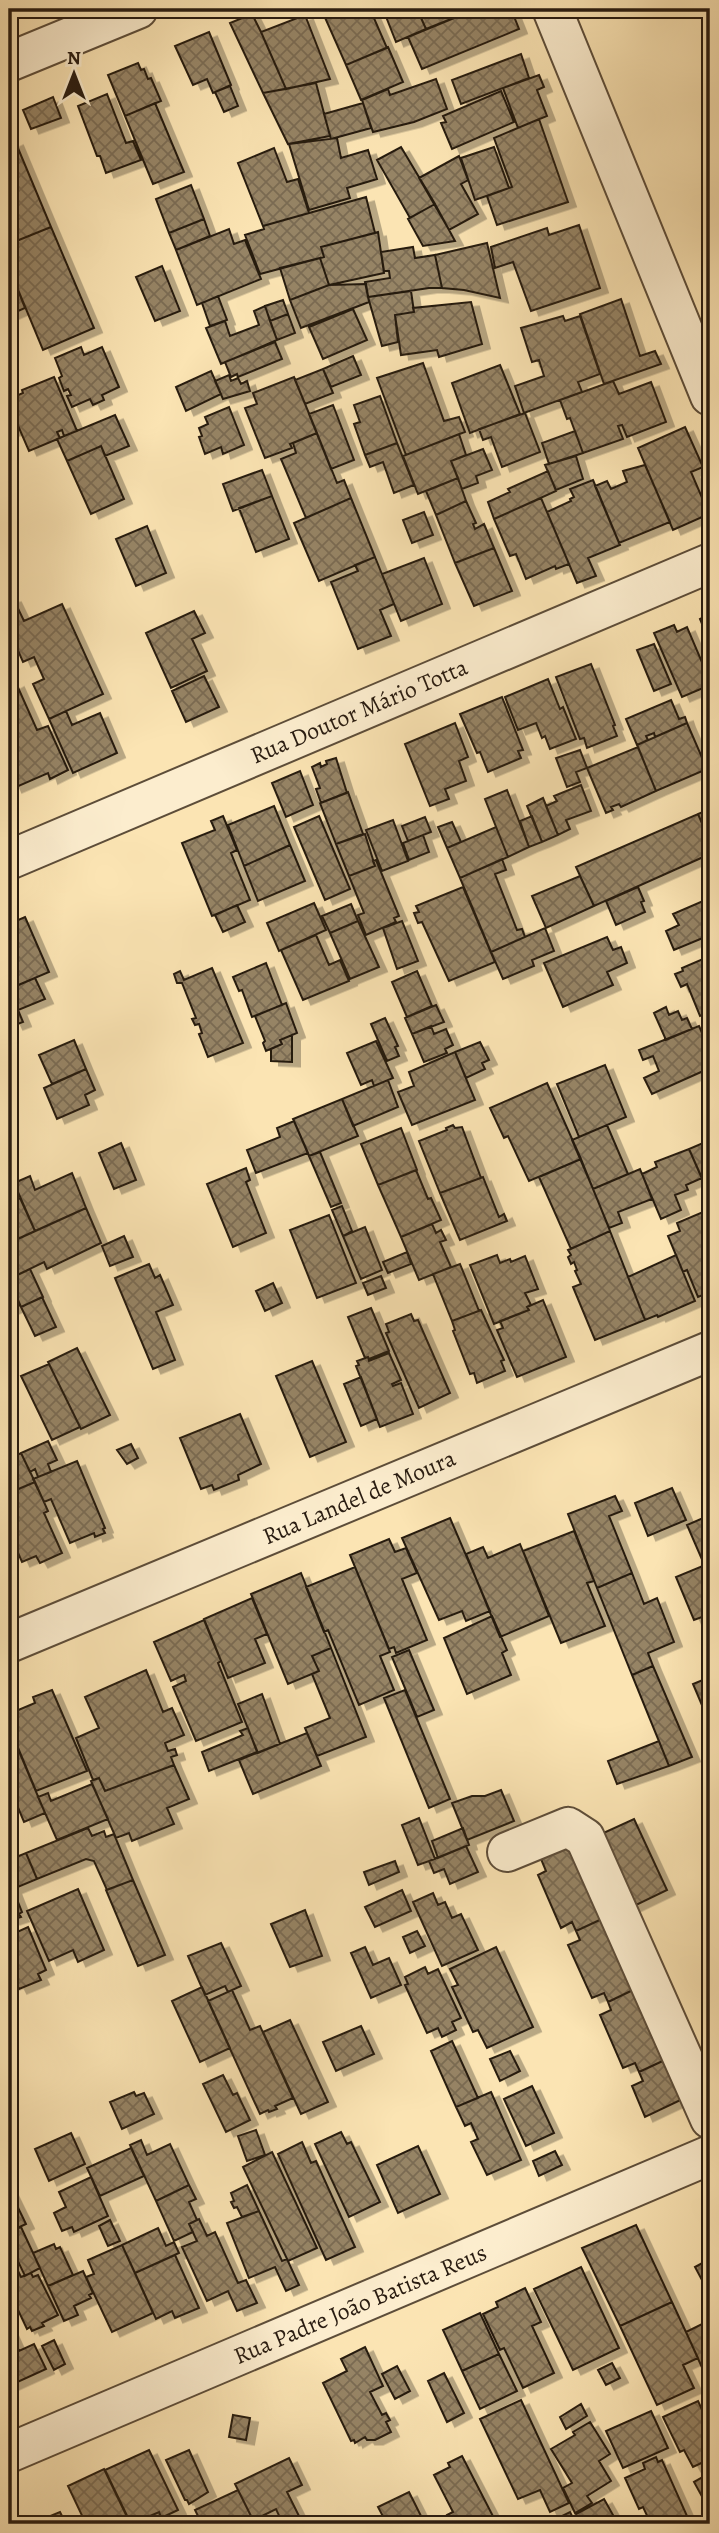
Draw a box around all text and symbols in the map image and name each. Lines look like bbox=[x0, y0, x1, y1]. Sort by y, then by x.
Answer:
north arrow bbox=[38, 38, 108, 108]
text: N bbox=[67, 45, 81, 71]
street label: Rua Doutor Mário Totta bbox=[245, 650, 473, 771]
street label: Rua Landel de Moura bbox=[258, 1442, 461, 1552]
street label: Rua Padre João Batista Reus bbox=[229, 2236, 491, 2372]

